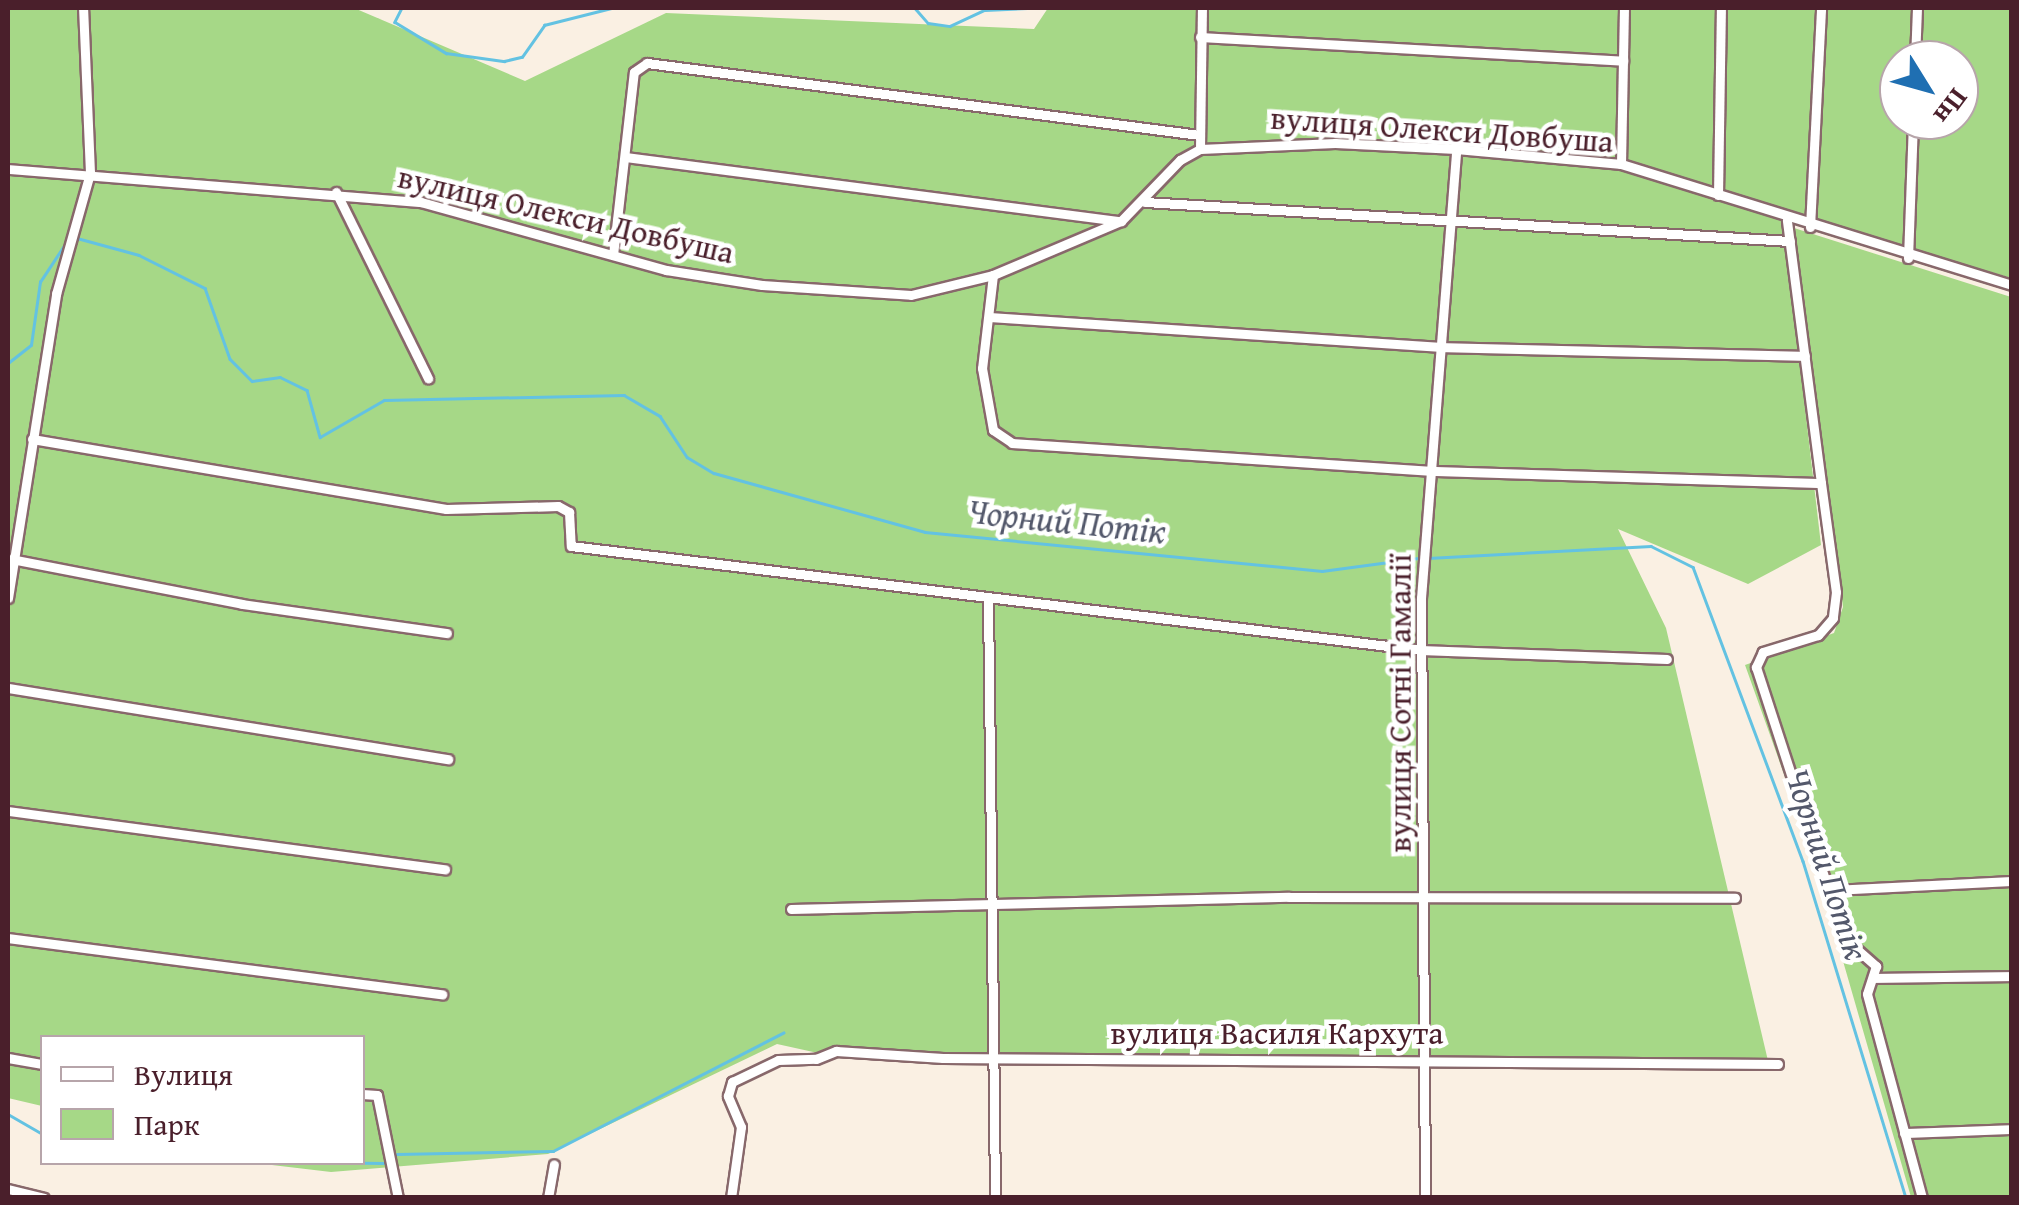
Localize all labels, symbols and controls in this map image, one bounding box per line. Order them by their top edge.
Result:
north arrow [1879,40,1979,140]
text: Пн [1925,80,1979,134]
street label: вулиця Олекси Довбуша [1269,99,1615,161]
street label: вулиця Олекси Довбуша [394,158,738,272]
water label: Чорний Потік [966,490,1168,552]
street label: вулиця Сотні Гамалії [1381,554,1419,852]
water label: Чорний Потік [1776,763,1878,965]
street label: вулиця Василя Кархута [1111,1014,1443,1052]
legend [40,1035,365,1165]
text: Вулиця [134,1052,233,1096]
text: Парк [134,1102,200,1146]

